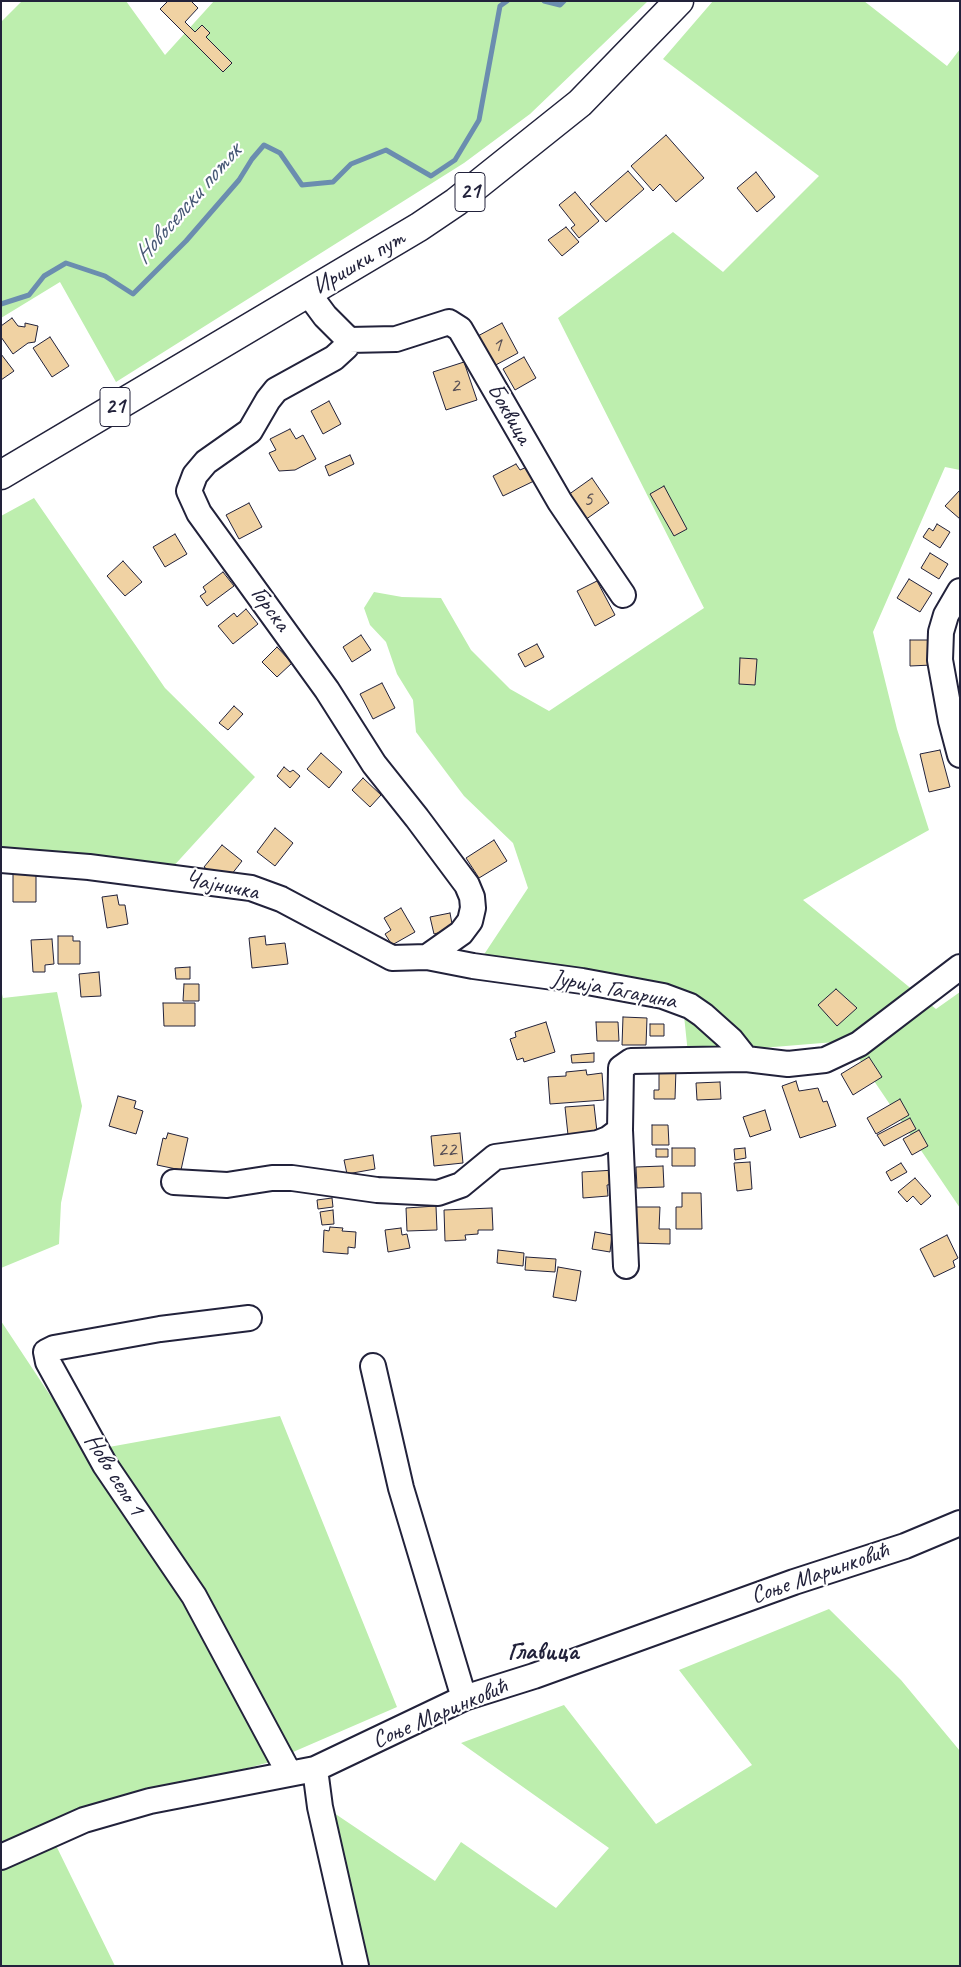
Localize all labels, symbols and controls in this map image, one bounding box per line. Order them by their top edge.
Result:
water label: Новоселски поток [128,138,248,270]
road number: 21 [455,172,485,212]
street label: Иришки пут [308,224,410,302]
house number: 1 [492,332,502,358]
house number: 2 [450,373,460,399]
street label: Боквица [480,378,538,450]
road number: 21 [100,388,130,427]
house number: 5 [583,486,593,512]
street label: Горска [244,581,296,637]
street label: Чајничка [183,865,261,907]
street label: Јурија Гагарина [549,964,679,1016]
house number: 22 [438,1137,456,1163]
street label: Ново село 1 [77,1428,151,1522]
street label: Соње Маринковић [747,1537,893,1611]
district label: Главица [508,1637,578,1667]
street label: Соње Маринковић [368,1673,512,1755]

